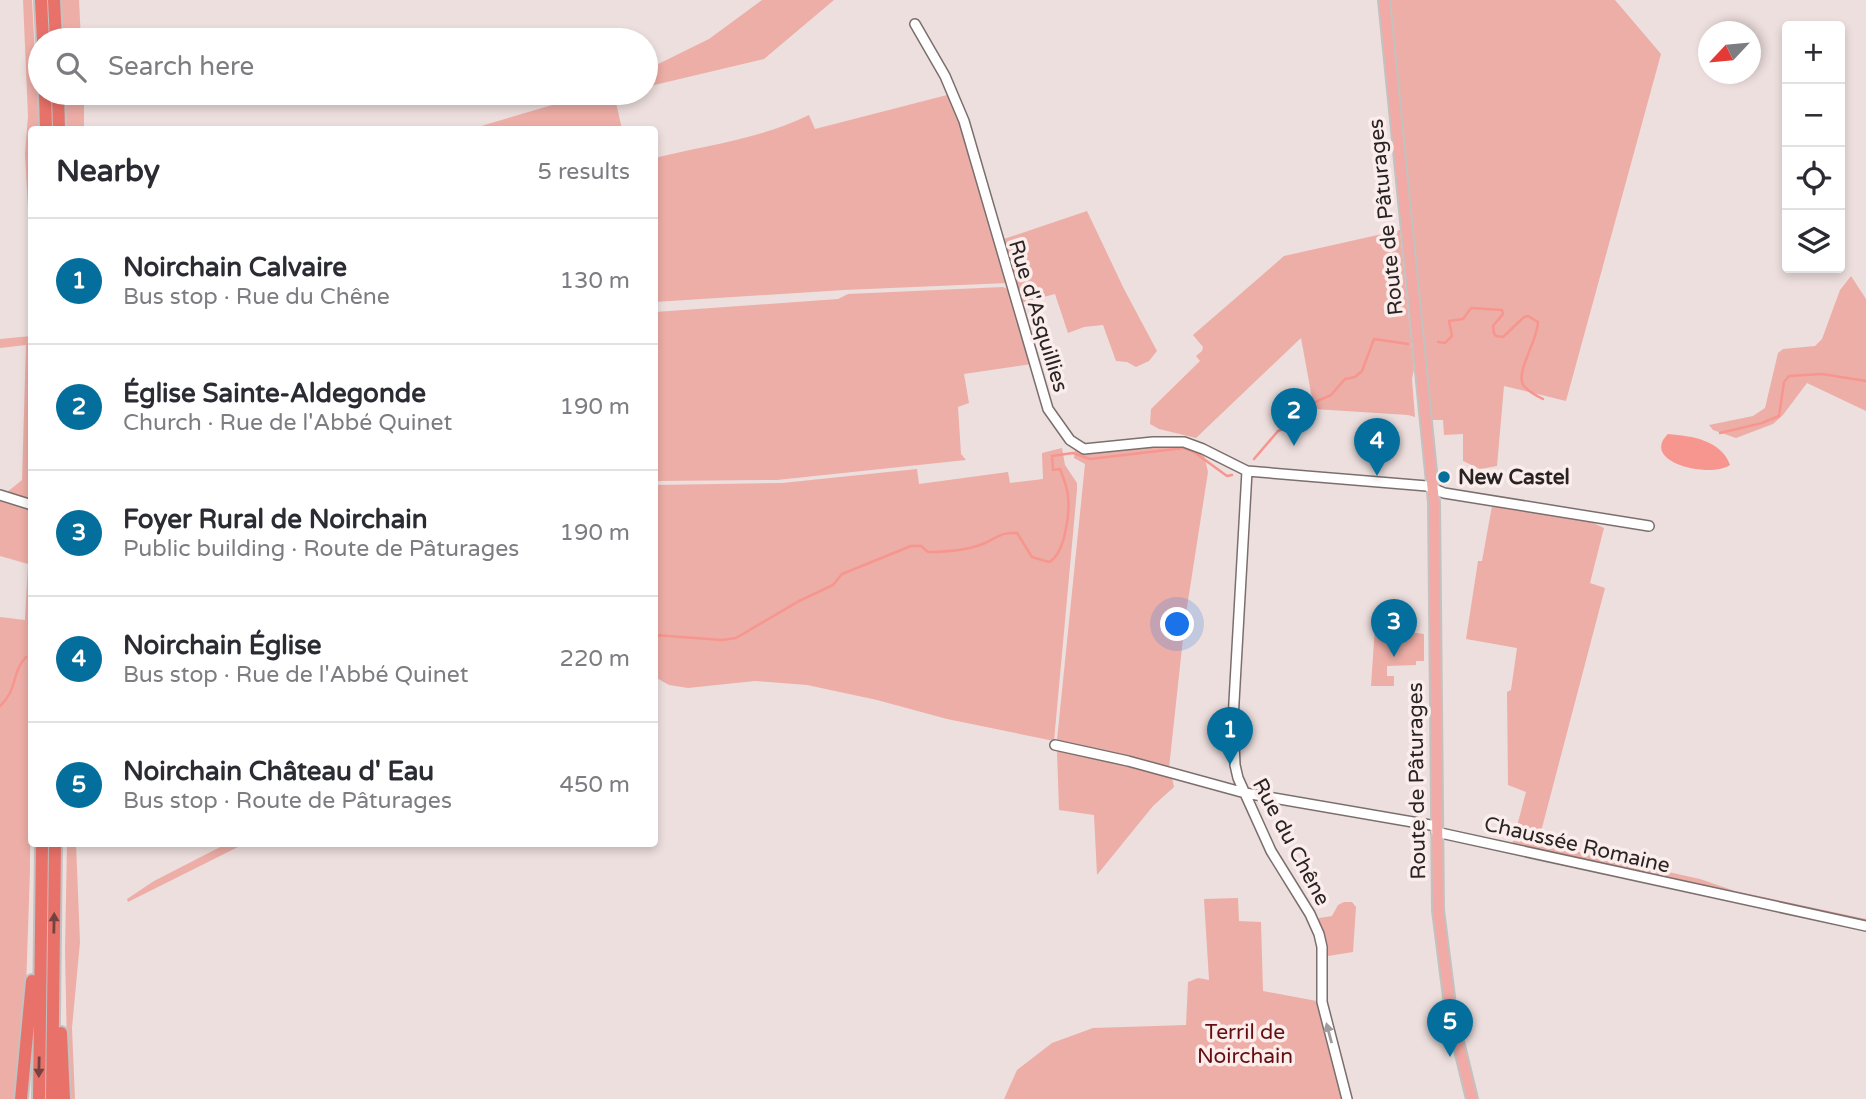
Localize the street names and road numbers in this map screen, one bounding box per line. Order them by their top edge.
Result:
street label: Route de Pâturages [1363,118,1409,316]
street label: Rue d'Asquillies [1003,237,1073,395]
street label: Route de Pâturages [1403,682,1431,880]
street label: Rue du Chêne [1247,774,1335,910]
street label: Chaussée Romaine [1482,811,1672,879]

